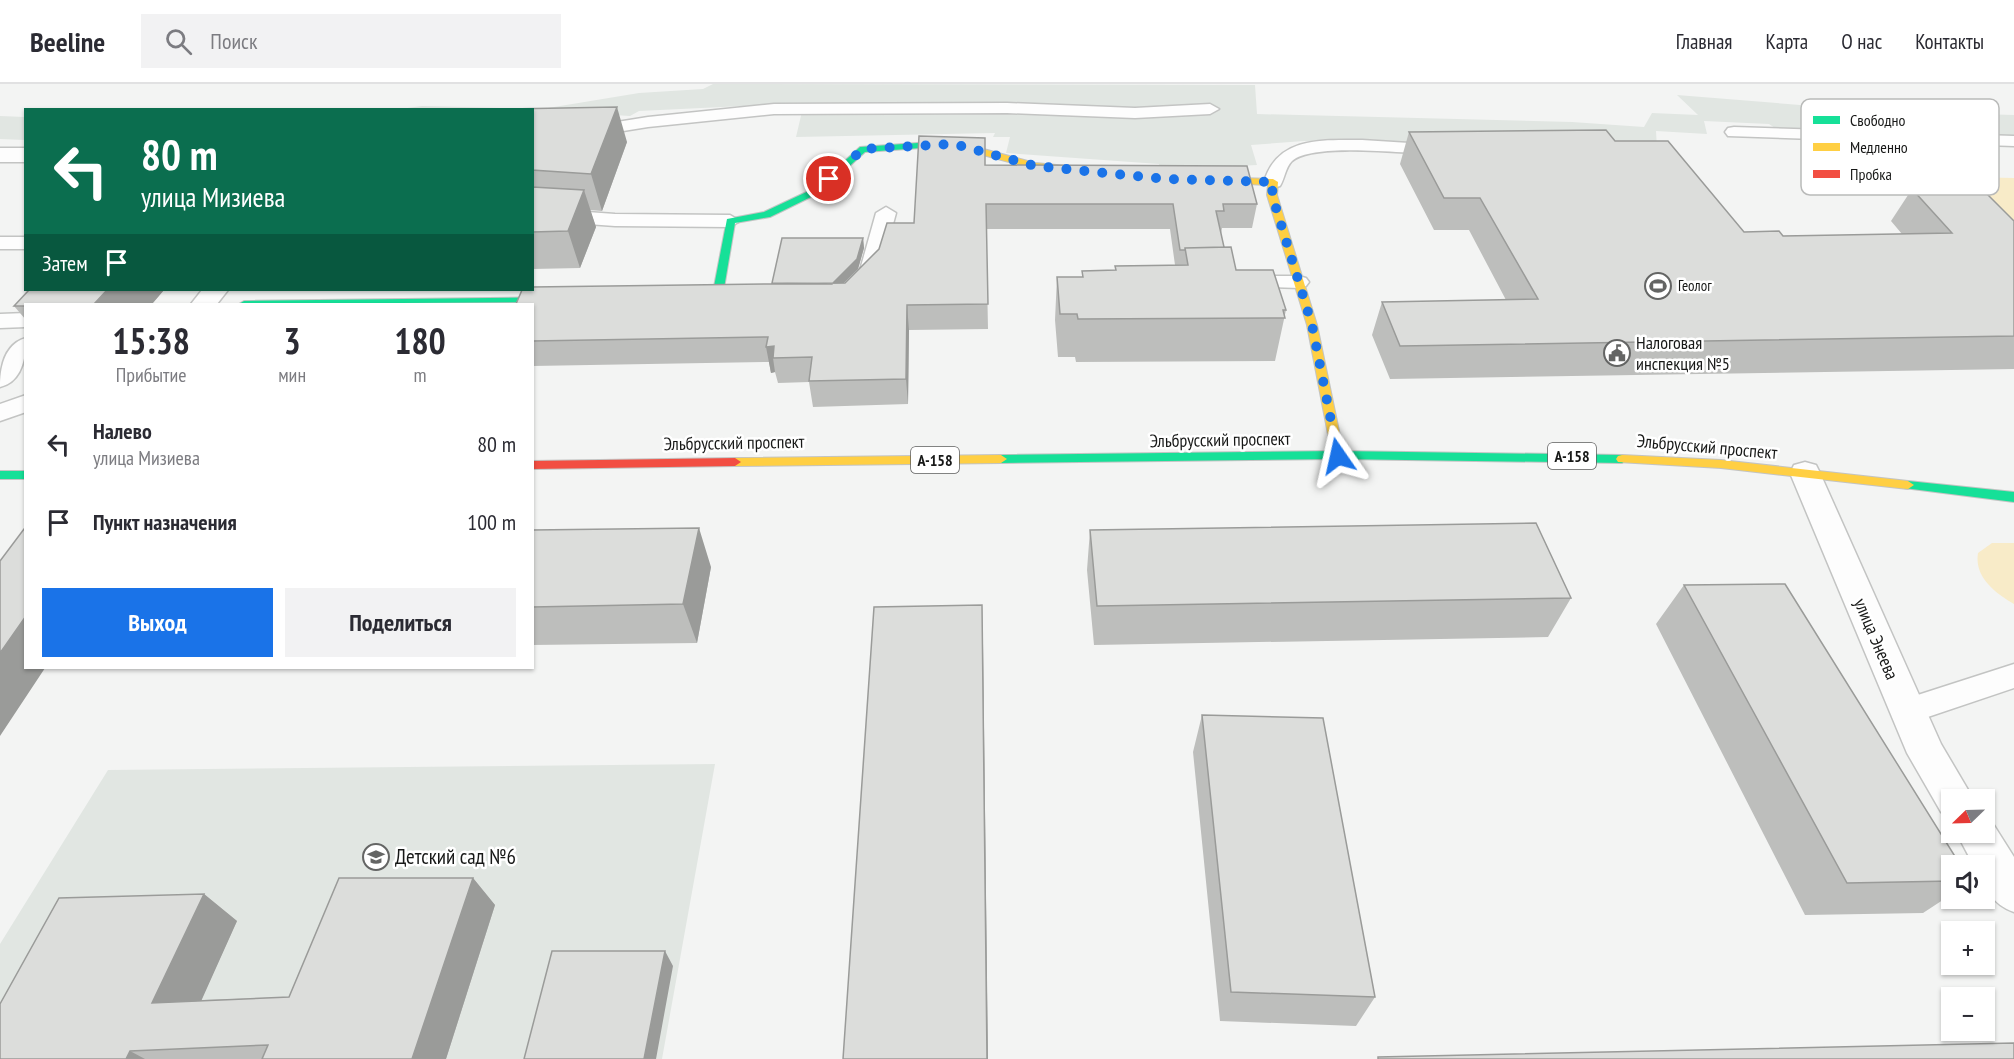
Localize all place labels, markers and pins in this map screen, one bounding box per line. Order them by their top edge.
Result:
pin [803,153,854,204]
sports icon: Геолог [1643,271,1673,301]
place label: Геолог [1678,276,1712,295]
place label: Налоговая инспекция №5 [1636,331,1730,375]
public building icon: Налоговая инспекция №5 [1602,338,1632,368]
school or university icon: Детский сад №6 [361,842,391,872]
place label: Детский сад №6 [395,843,516,870]

